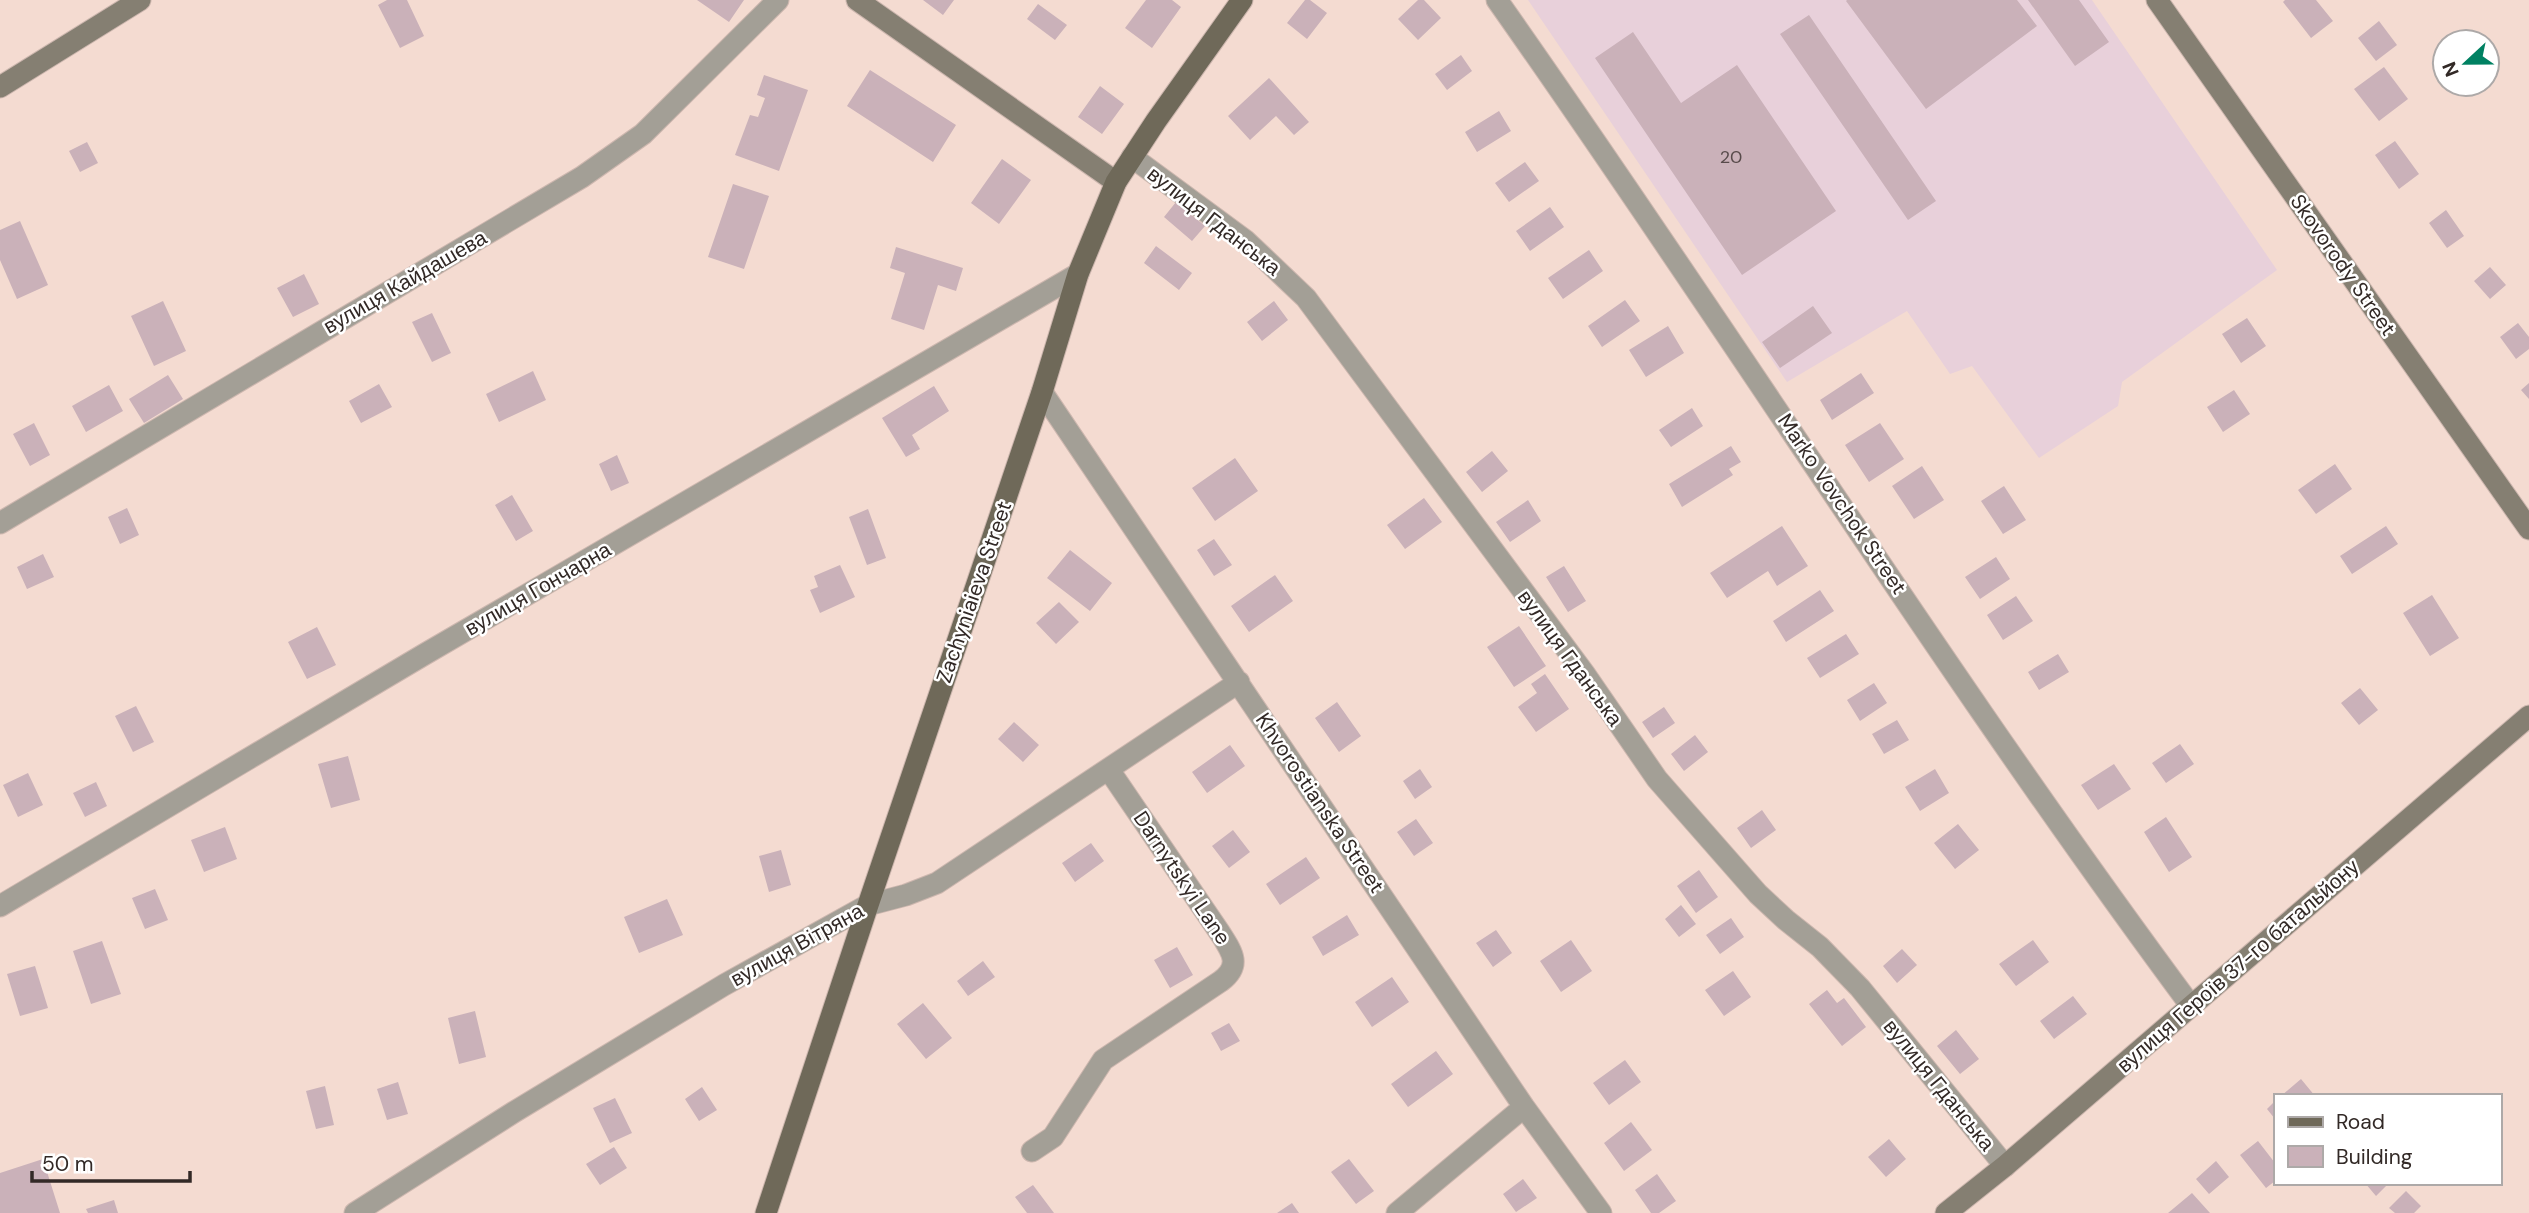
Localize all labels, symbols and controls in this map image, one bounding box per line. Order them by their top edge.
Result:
north arrow [2431,28,2501,98]
text: N [2437,58,2465,80]
house number: 20 [1720,145,1742,169]
street label: вулиця Гданська [1142,160,1287,282]
street label: Skovorody Street [2284,189,2402,341]
street label: вулиця Кайдашева [318,224,492,340]
street label: Marko Vovchok Street [1771,408,1913,600]
street label: Zachyniaieva Street [930,497,1018,687]
street label: вулиця Гончарна [460,536,617,642]
street label: вулиця Гданська [1511,584,1629,732]
street label: Khvorostianska Street [1249,708,1391,898]
street label: Darnytskyi Lane [1127,806,1237,950]
street label: вулиця Героїв 37-го батальйону [2111,853,2365,1079]
street label: вулиця Вітряна [725,897,869,993]
street label: вулиця Гданська [1877,1013,2001,1157]
legend [2274,1094,2501,1185]
text: Road [2336,1108,2385,1136]
scale bar [32,1140,189,1184]
text: Building [2336,1143,2413,1171]
text: 50 m [42,1150,93,1178]

